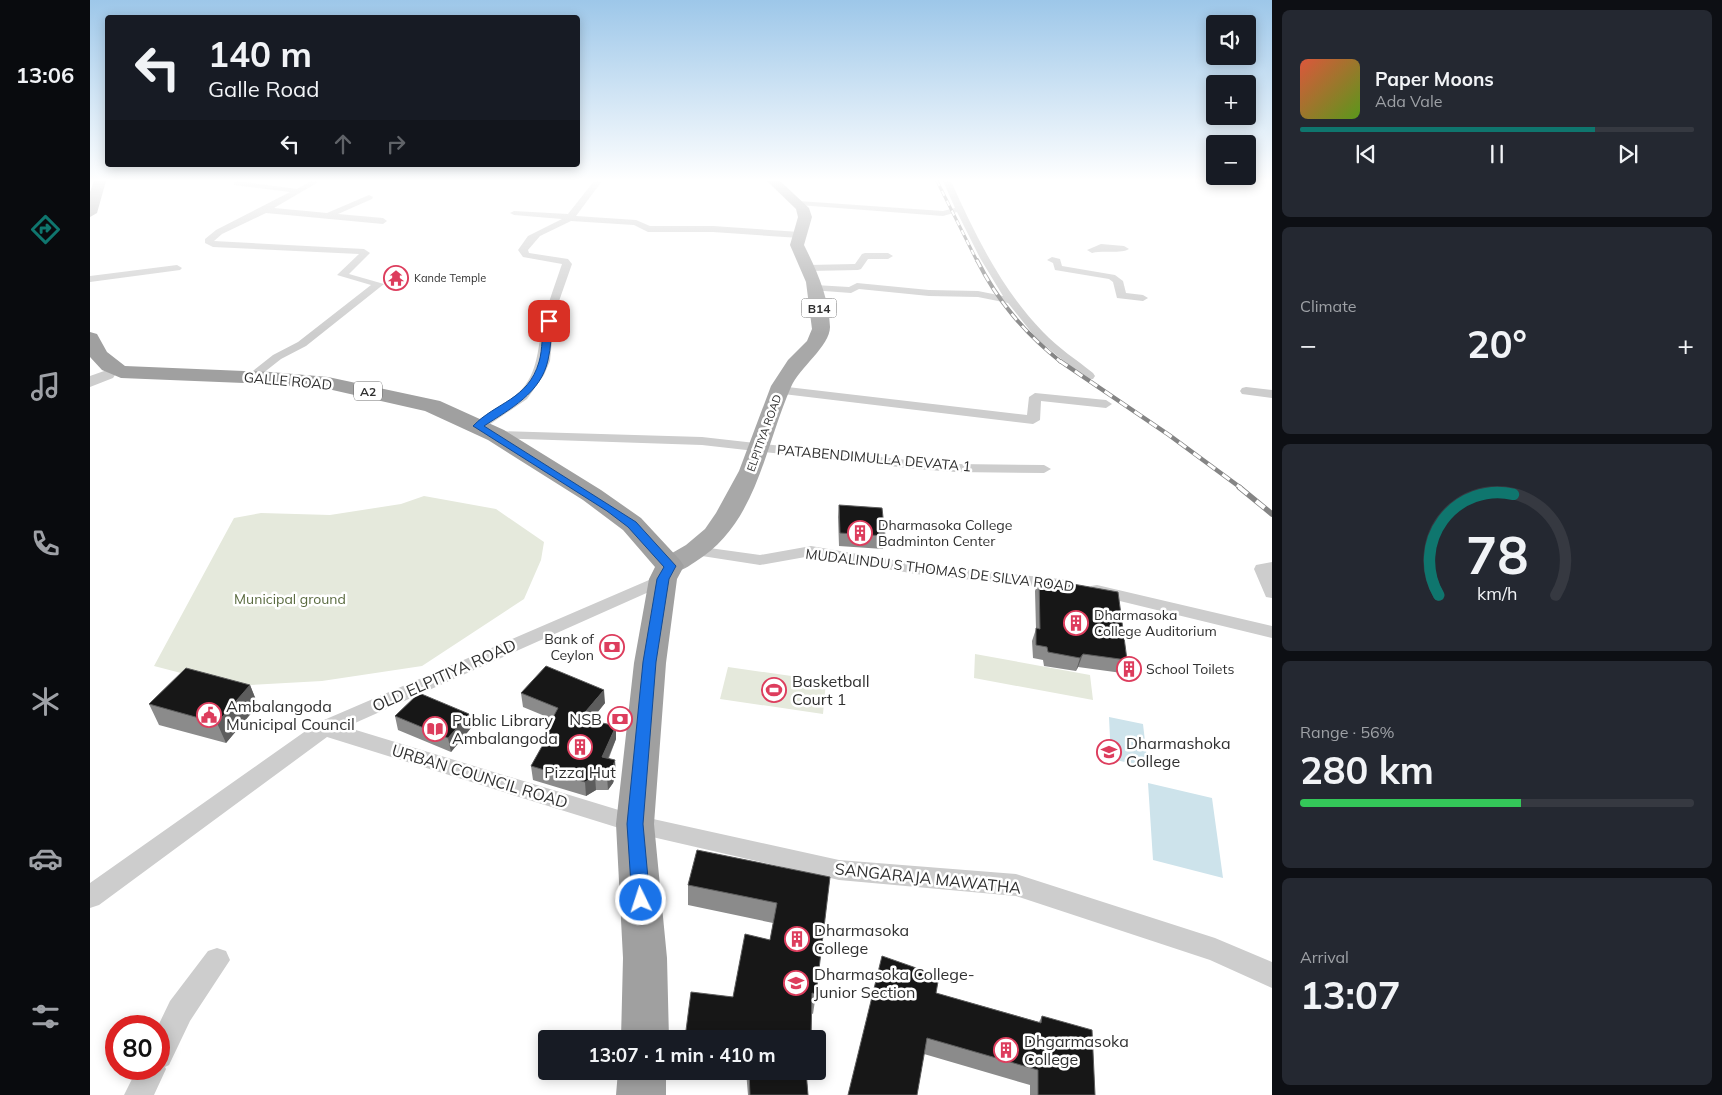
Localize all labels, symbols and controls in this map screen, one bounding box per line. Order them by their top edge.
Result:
map controls [1206,15,1256,185]
button: sound [1206,15,1256,65]
text: 140 m [208,32,312,76]
icon: left [125,35,190,100]
text: 13:06 [16,61,74,89]
text: Paper Moons [1375,67,1494,91]
text: Galle Road [208,75,319,103]
button: + [1206,75,1256,125]
text: Ada Vale [1375,91,1442,111]
icon: left [276,130,304,158]
icon: ahead [329,130,357,158]
icon: right [382,130,410,158]
button: − [1206,135,1256,185]
icon: previous [1352,140,1380,168]
icon: pause [1483,140,1511,168]
icon: next [1614,140,1642,168]
icon: directions [28,212,63,247]
temple icon: Kande Temple [383,265,409,291]
place label: Kande Temple [414,271,486,285]
text: Climate [1300,296,1356,316]
road number: B14 [802,298,836,318]
pin [528,300,570,342]
icon: arrive [535,307,563,335]
text: 20° [1467,320,1527,368]
text: − [1300,327,1317,362]
text: + [1677,327,1694,362]
street label: GALLE ROAD [243,368,333,394]
icon: music [28,369,63,404]
road number: A2 [354,382,382,401]
street label: ELPITIYA ROAD [744,392,784,474]
street label: PATABENDIMULLA DEVATA 1 [776,441,972,475]
place label: Dharmasoka College Badminton Center [878,516,1012,550]
building icon: Dharmasoka College Badminton Center [847,520,873,546]
text: 78 [1466,522,1528,587]
icon: phone [28,526,63,561]
street label: MUDALINDU S THOMAS DE SILVA ROAD [805,545,1075,595]
text: km/h [1477,582,1517,604]
park label: Municipal ground [234,590,346,608]
place label: Dharmasoka College Auditorium [1094,606,1217,640]
building icon: Dharmasoka College Auditorium [1063,610,1089,636]
place label: Bank of Ceylon [544,630,594,664]
street label: OLD ELPITIYA ROAD [369,634,519,716]
bank icon: Bank of Ceylon [599,634,625,660]
building icon: School Toilets [1116,656,1142,682]
place label: School Toilets [1146,660,1234,678]
place label: Basketball Court 1 [792,671,870,709]
sports icon: Basketball Court 1 [761,677,787,703]
icon: climate [28,684,63,719]
place label: Ambalangoda Municipal Council [226,696,355,734]
public building icon: Ambalangoda Municipal Council [196,702,222,728]
bank icon: NSB [607,706,633,732]
place label: NSB [569,709,602,729]
place label: Public Library Ambalangoda [452,710,558,748]
library icon: Public Library Ambalangoda [422,716,448,742]
text: Range · 56% [1300,722,1395,742]
place label: Dharmashoka College [1126,733,1231,771]
building icon: Pizza Hut [567,734,593,760]
school or university icon: Dharmashoka College [1096,739,1122,765]
street label: URBAN COUNCIL ROAD [390,740,570,812]
text: 280 km [1300,746,1434,794]
place label: Pizza Hut [544,762,616,782]
icon: car [28,841,63,876]
street label: SANGARAJA MAWATHA [834,858,1022,898]
position arrow [614,873,666,925]
place label: Dharmasoka College [814,920,909,958]
building icon: Dharmasoka College [784,926,810,952]
text: Arrival [1300,947,1349,967]
place label: Dharmasoka College- Junior Section [814,964,975,1002]
school or university icon: Dharmasoka College- Junior Section [783,970,809,996]
text: 13:07 [1300,971,1401,1019]
icon: filters [28,999,63,1034]
speed limit sign: 80 [105,1015,170,1080]
place label: Dhgarmasoka College [1024,1031,1129,1069]
building icon: Dhgarmasoka College [993,1037,1019,1063]
text: 13:07 · 1 min · 410 m [588,1043,776,1067]

